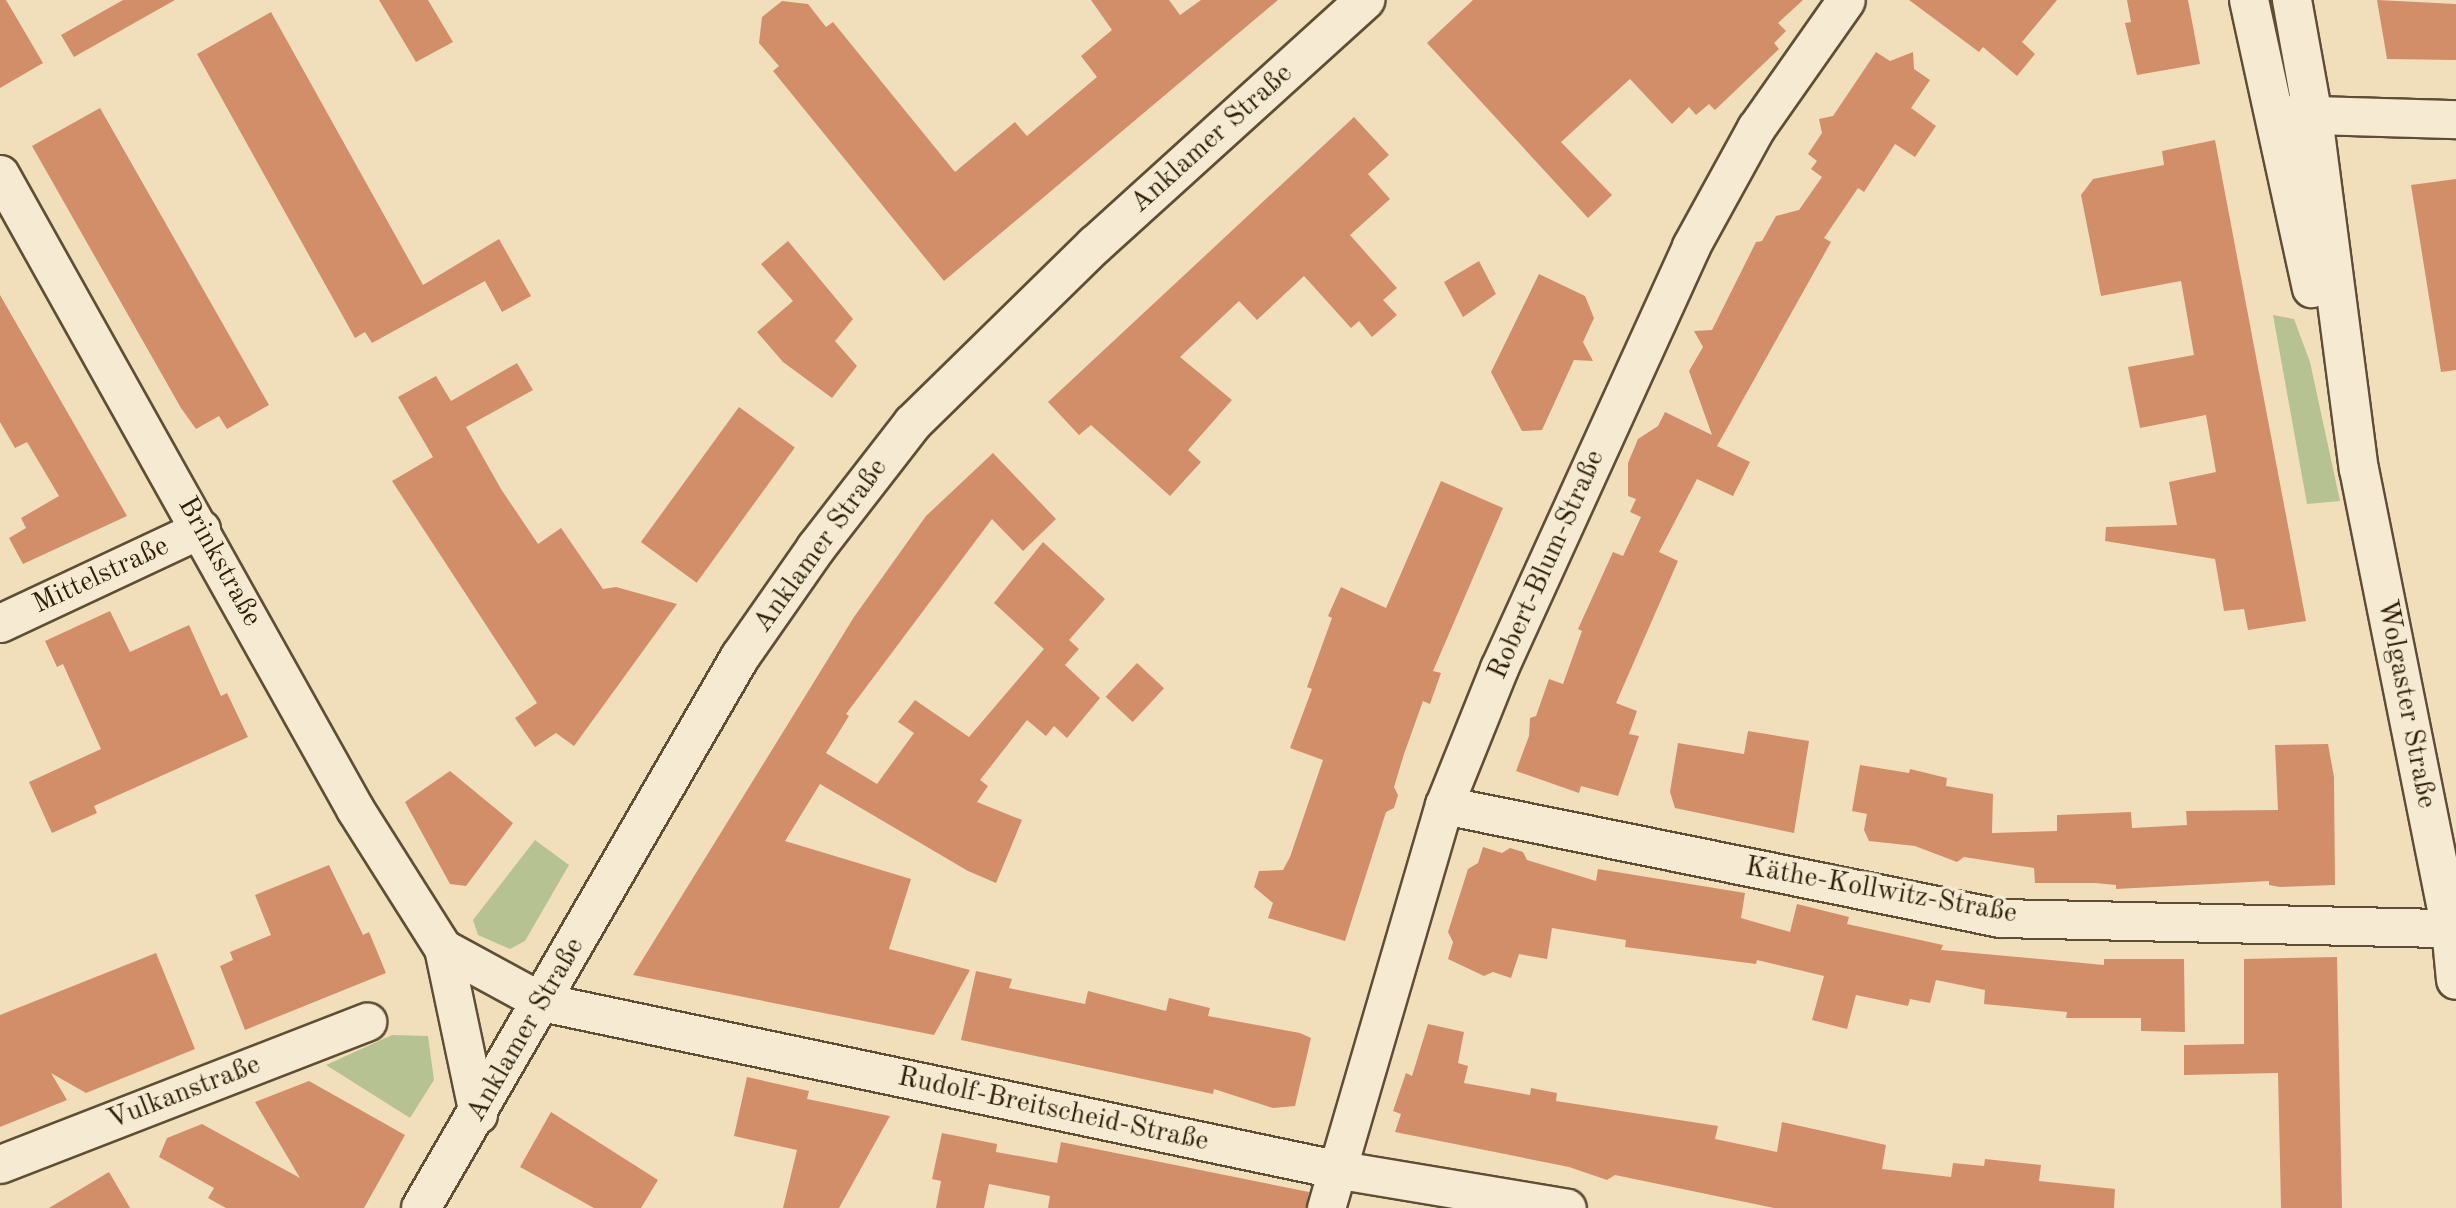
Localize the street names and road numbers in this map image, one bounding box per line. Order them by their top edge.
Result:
street label: Anklamer Straße [1124,57,1300,221]
street label: Robert-Blum-Straße [1481,445,1613,685]
street label: Anklamer Straße [747,452,895,640]
street label: Brinkstraße [170,491,268,633]
street label: Mittelstraße [28,530,174,622]
street label: Wolgaster Straße [2369,597,2443,811]
street label: Käthe-Kollwitz-Straße [1743,851,2019,931]
street label: Anklamer Straße [460,932,592,1128]
street label: Vulkanstraße [103,1048,265,1138]
street label: Rudolf-Breitscheid-Straße [895,1061,1211,1159]

